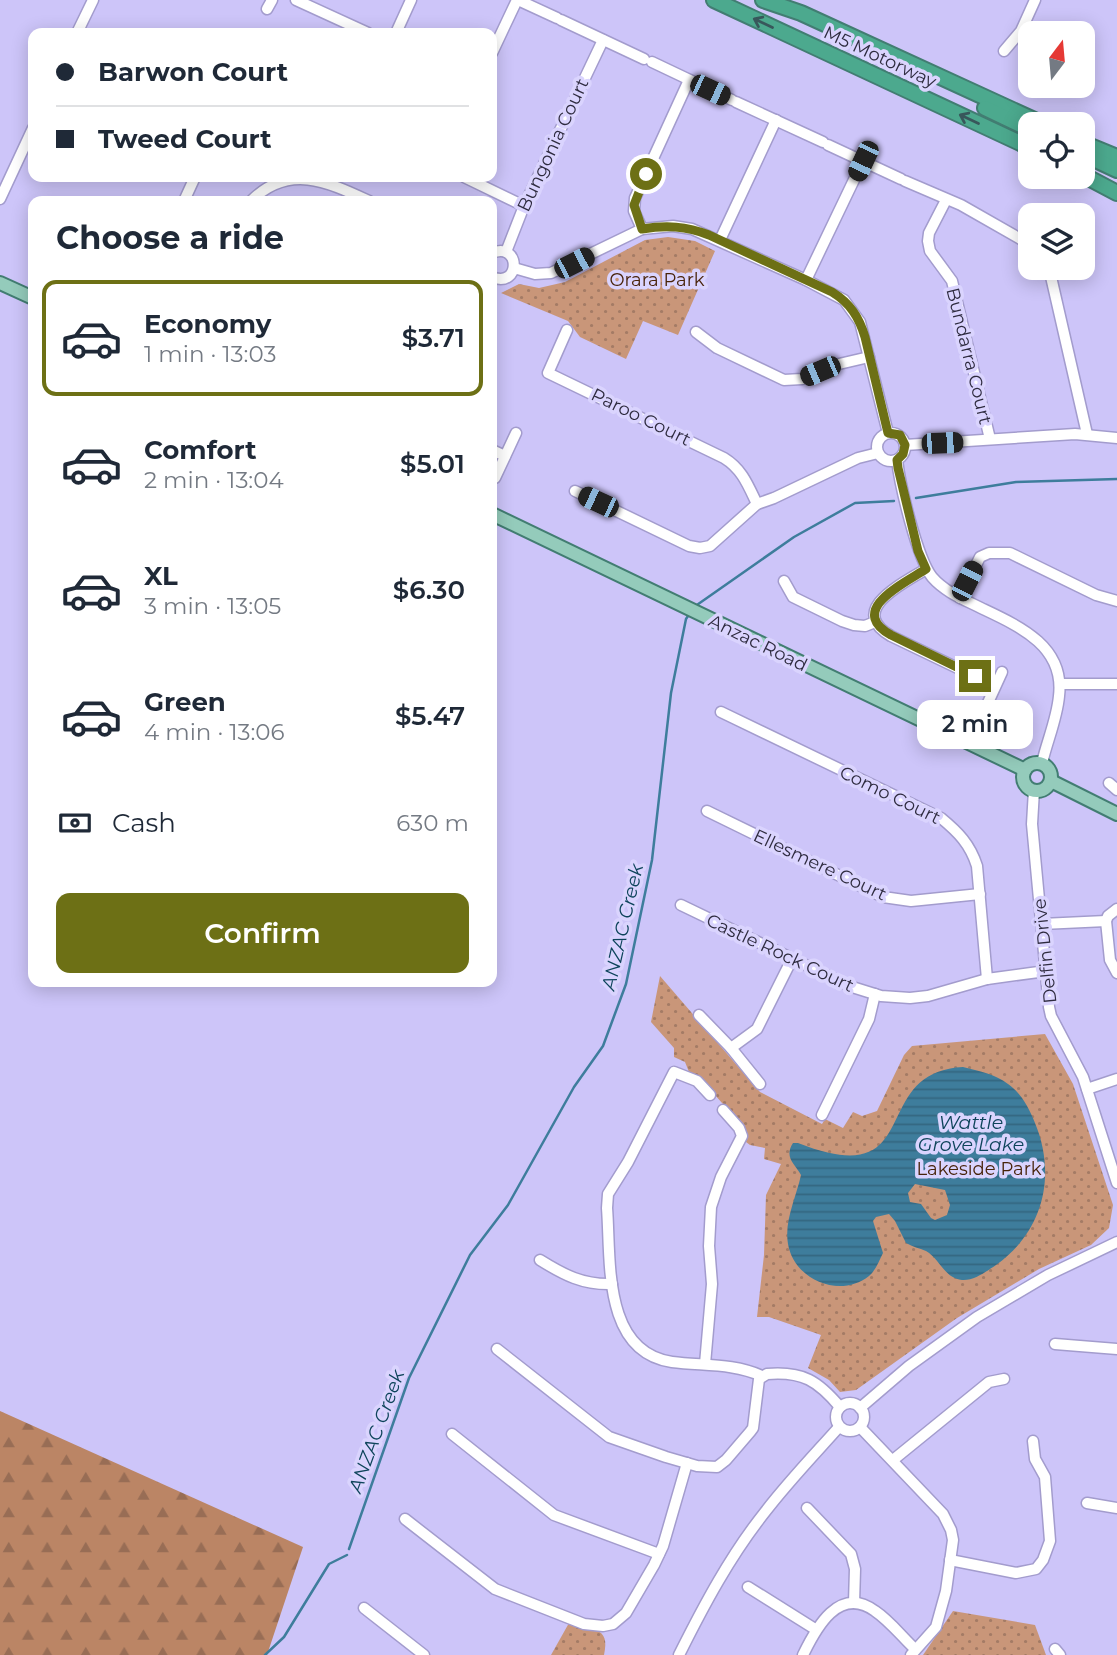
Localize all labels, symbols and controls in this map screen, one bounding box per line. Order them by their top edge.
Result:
one-way arrow [753,16,774,29]
street label: M5 Motorway [820,21,940,93]
north arrow [1018,21,1096,98]
map controls [1018,21,1095,280]
text: Barwon Court [98,56,288,88]
car [687,72,734,108]
street label: Bungonia Court [513,75,593,215]
one-way arrow [959,112,980,125]
button: locate [1018,112,1095,189]
text: Tweed Court [98,123,272,155]
car [845,138,882,184]
route start [630,158,662,190]
button: layers [1018,203,1095,280]
text: Choose a ride [56,218,284,257]
car [551,244,598,282]
park label: Orara Park [609,269,705,291]
street label: Bundarra Court [941,285,997,427]
icon: car [60,307,123,370]
text: Economy [144,308,271,340]
text: $3.71 [402,322,465,354]
text: 1 min · 13:03 [144,340,276,368]
car [797,353,844,389]
street label: Paroo Court [588,383,694,451]
car [921,432,964,454]
icon: car [60,433,123,496]
text: Comfort [144,434,256,466]
text: $5.01 [400,448,465,480]
text: 2 min · 13:04 [144,466,284,494]
car [575,484,622,520]
car [949,558,986,604]
icon: car [60,559,123,622]
text: XL [144,560,178,592]
text: $6.30 [393,574,465,606]
text: 3 min · 13:05 [144,592,281,620]
street label: Anzac Road [705,610,811,676]
route end [959,660,991,692]
icon: car [60,685,123,748]
text: Green [144,686,226,718]
text: $5.47 [395,700,465,732]
callout: 2 min [917,700,1033,750]
text: 2 min [942,710,1008,738]
text: 4 min · 13:06 [144,718,285,746]
street label: Como Court [836,761,944,829]
icon: cash [56,804,94,842]
text: Cash [112,807,176,839]
text: 630 m [396,809,469,837]
street label: Ellesmere Court [750,825,890,905]
water label: ANZAC Creek [597,861,648,993]
button: Confirm [56,893,469,973]
street label: Delfin Drive [1029,897,1061,1005]
street label: Castle Rock Court [703,909,857,997]
water label: Wattle Grove Lake [918,1111,1024,1156]
park label: Lakeside Park [916,1158,1042,1180]
water label: ANZAC Creek [343,1366,410,1497]

